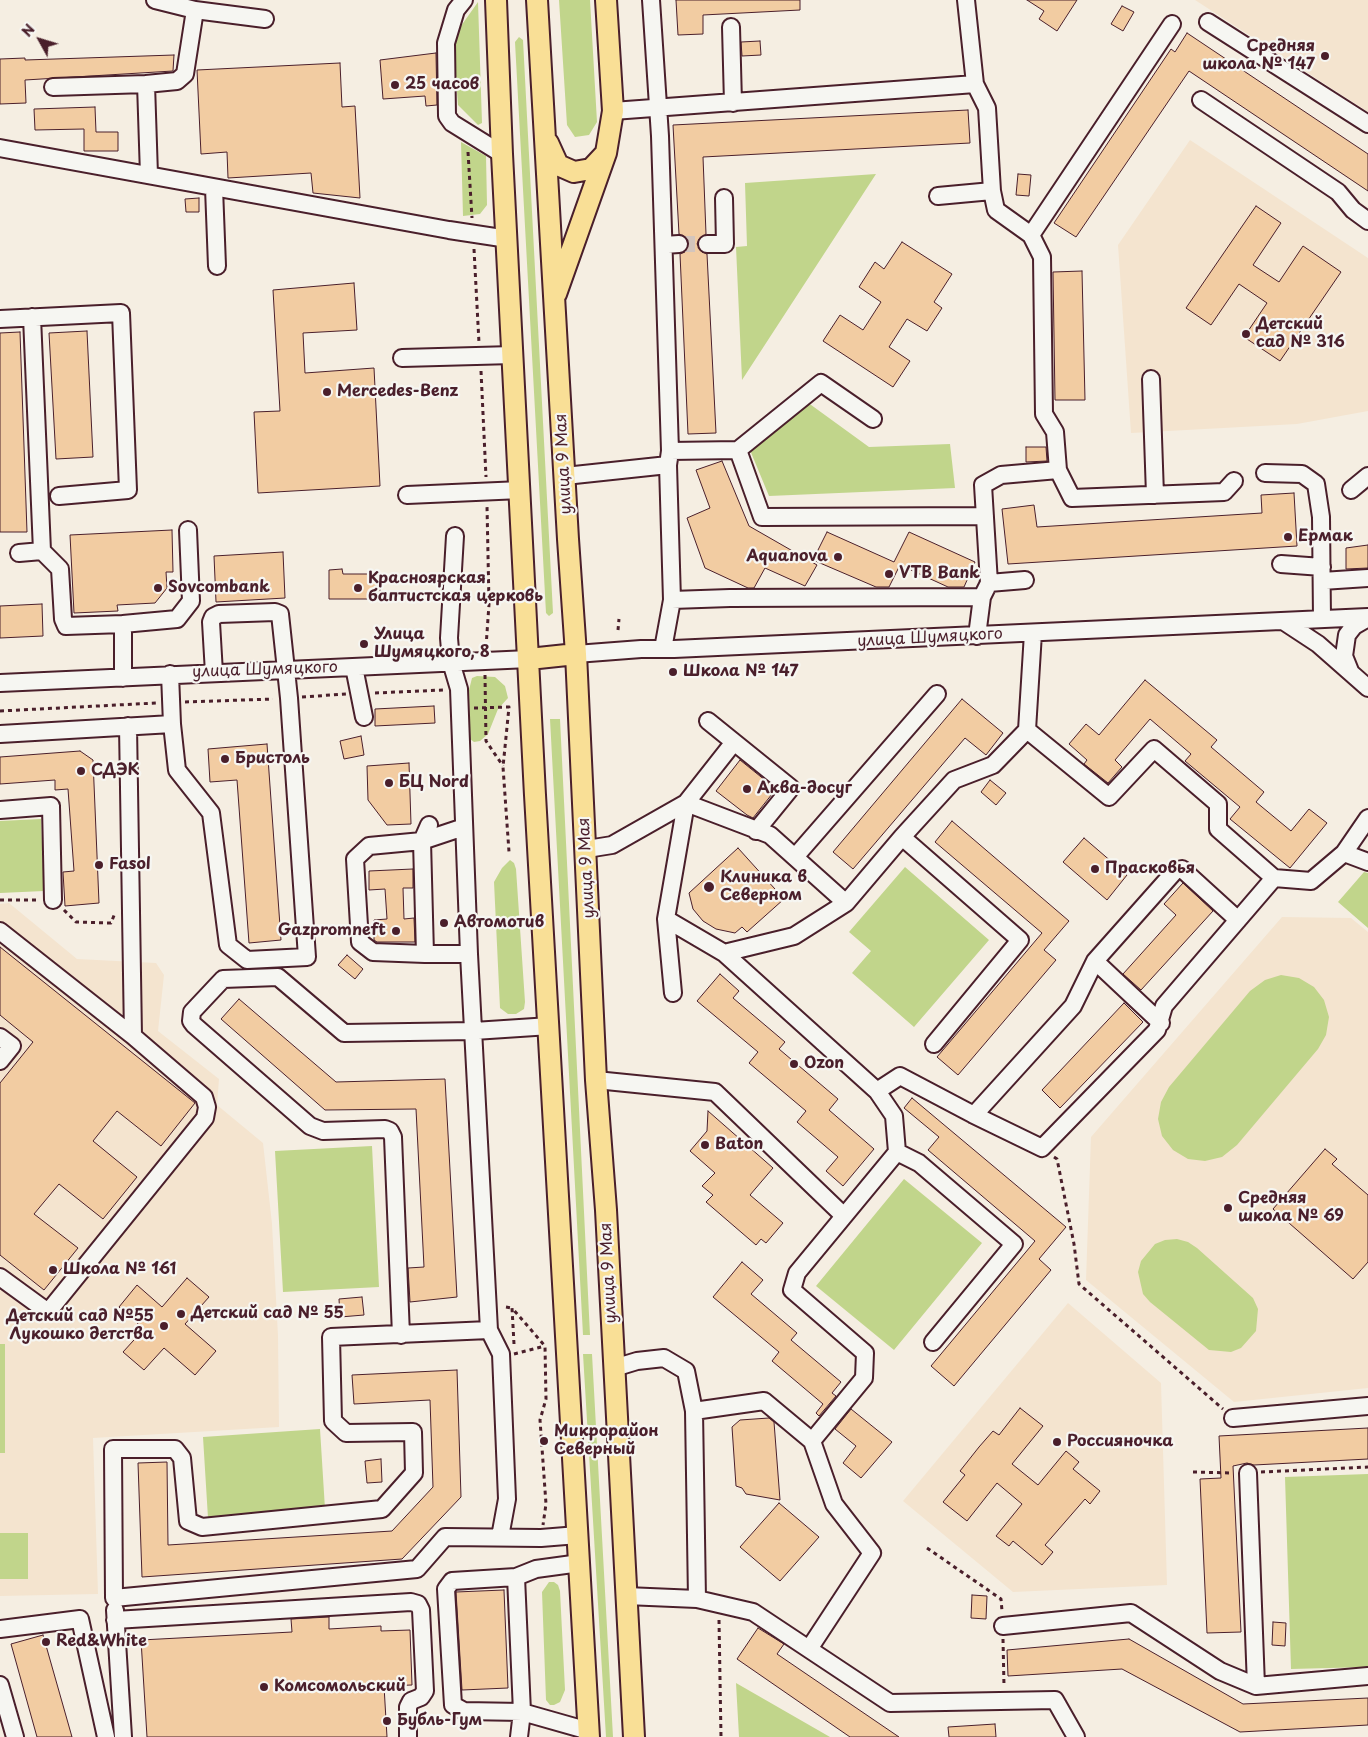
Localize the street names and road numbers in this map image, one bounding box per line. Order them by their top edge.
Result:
street label: улица 9 Мая [552,413,576,515]
street label: улица Шумяцкого [857,625,1003,651]
street label: улица Шумяцкого [192,658,338,682]
street label: улица 9 Мая [575,817,599,919]
street label: улица 9 Мая [597,1222,621,1324]

